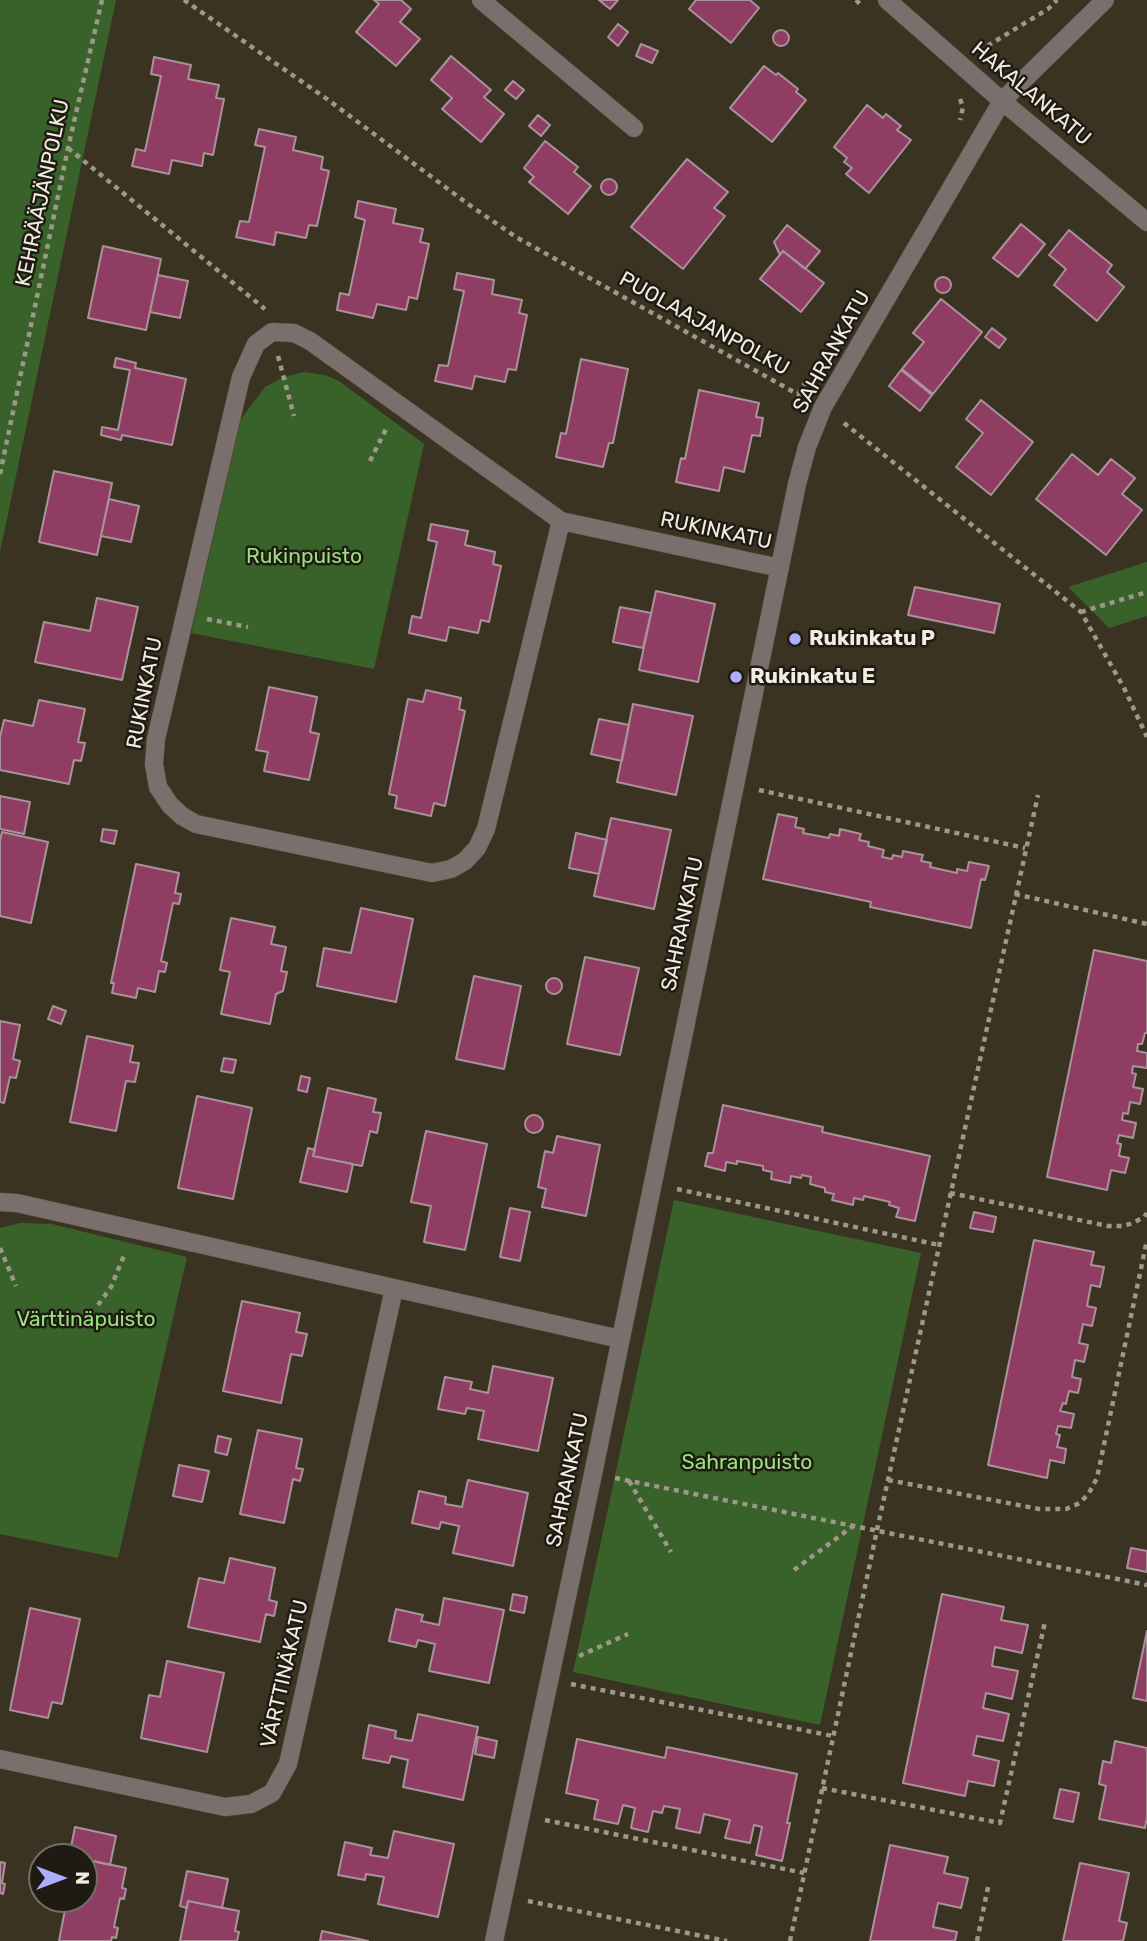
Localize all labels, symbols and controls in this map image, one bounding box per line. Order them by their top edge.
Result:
street label: HAKALANKATU [966,37,1096,151]
street label: KEHRÄÄJÄNPOLKU [11,97,75,289]
street label: PUOLAAJANPOLKU [614,267,794,381]
street label: SAHRANKATU [788,286,876,418]
street label: RUKINKATU [658,507,774,555]
park label: Rukinpuisto [246,544,362,570]
place label: Rukinkatu P [809,626,935,652]
marker: Rukinkatu P [787,631,803,647]
street label: RUKINKATU [122,635,168,751]
place label: Rukinkatu E [750,664,875,690]
marker: Rukinkatu E [728,669,744,685]
street label: SAHRANKATU [657,855,709,993]
park label: Värttinäpuisto [16,1307,156,1333]
street label: SAHRANKATU [542,1411,594,1549]
park label: Sahranpuisto [682,1450,812,1476]
street label: VÄRTTINÄKATU [256,1598,314,1750]
north arrow [28,1843,98,1913]
text: N [71,1871,94,1885]

